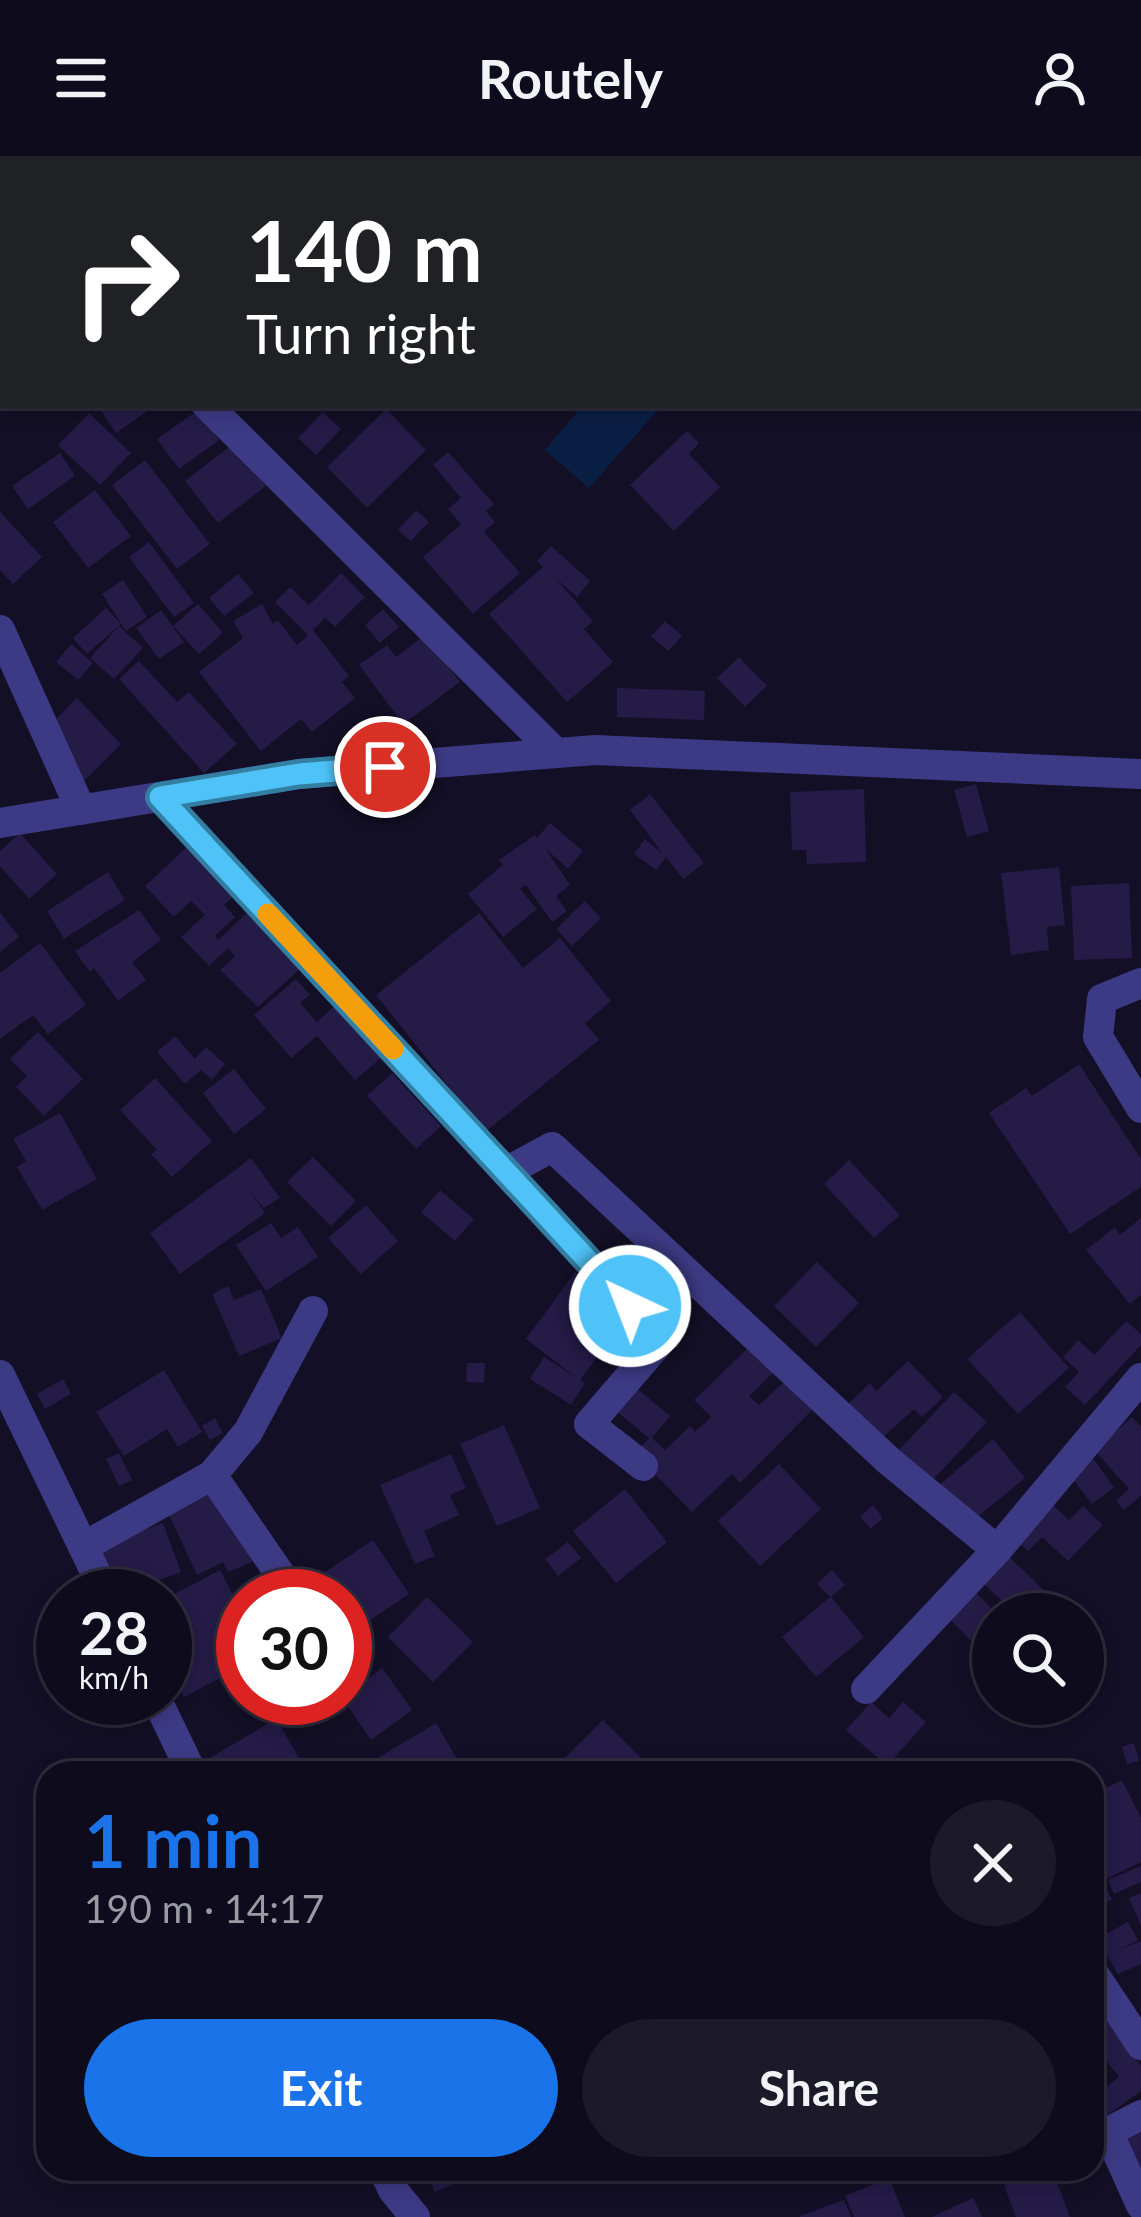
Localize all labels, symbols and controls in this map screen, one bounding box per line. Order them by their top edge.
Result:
icon: menu [48,45,114,111]
icon: person [1027,45,1093,111]
text: Routely [478,46,663,111]
text: 140 m [246,199,483,300]
icon: right [48,204,204,360]
text: Turn right [246,301,476,366]
pin [334,716,436,818]
icon: arrive [352,734,418,800]
position arrow [567,1243,693,1369]
speed limit sign: 30 [216,1569,372,1725]
map controls [972,1593,1104,1725]
button: search [972,1593,1104,1725]
text: 28 [79,1596,149,1668]
text: km/h [79,1659,149,1695]
text: 1 min [84,1797,262,1883]
button: close [930,1800,1056,1926]
text: 190 m · 14:17 [84,1885,324,1931]
button: Exit [84,2019,558,2157]
button: Share [582,2019,1056,2157]

